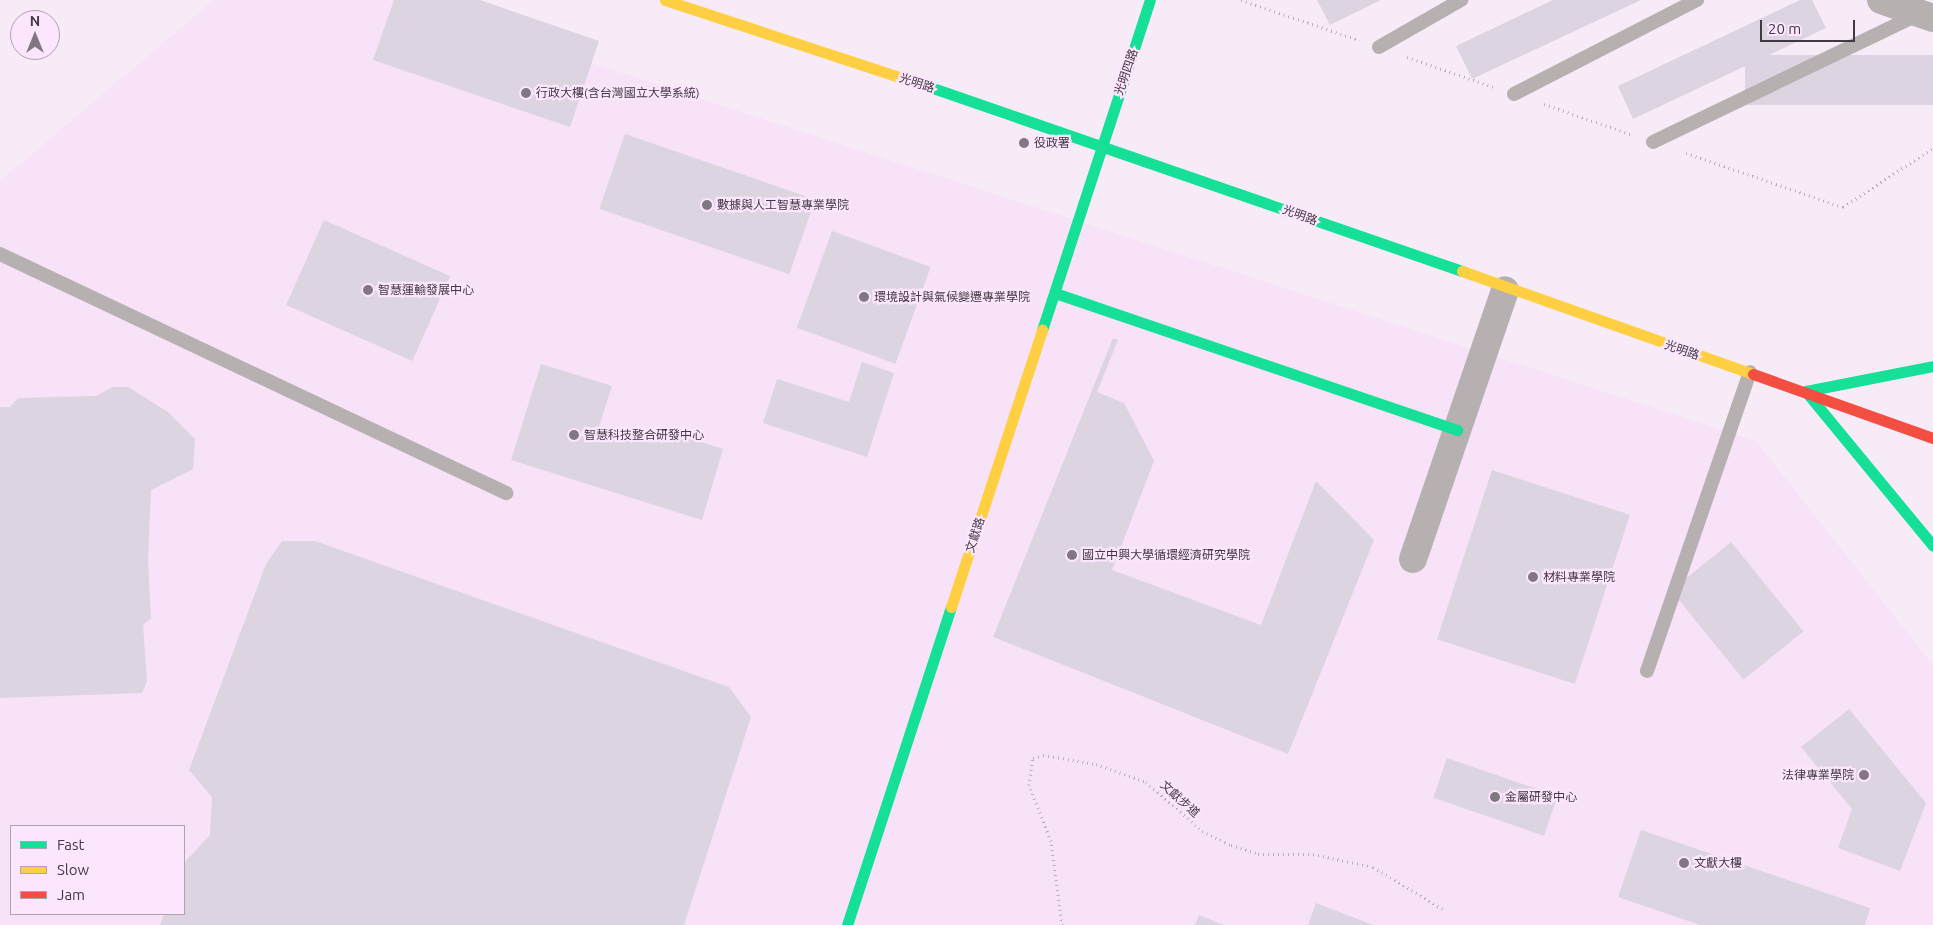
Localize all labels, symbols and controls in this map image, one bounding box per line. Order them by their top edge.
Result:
north arrow [10,10,60,60]
scale bar [1763,10,1858,42]
text: N [30,13,40,29]
text: 20 m [1768,20,1801,37]
street label: 光明四路 [1111,47,1141,97]
street label: 光明路 [898,71,936,95]
place label: 行政大樓(含台灣國立大學系統) [536,86,700,100]
marker: 行政大樓(含台灣國立大學系統) [520,87,532,99]
place label: 役政署 [1034,136,1070,150]
marker: 役政署 [1018,137,1030,149]
place label: 數據與人工智慧專業學院 [717,198,849,212]
marker: 數據與人工智慧專業學院 [701,199,713,211]
street label: 光明路 [1281,202,1319,228]
place label: 智慧運輸發展中心 [378,283,474,297]
marker: 智慧運輸發展中心 [362,284,374,296]
place label: 環境設計與氣候變遷專業學院 [874,290,1030,304]
marker: 環境設計與氣候變遷專業學院 [858,291,870,303]
street label: 光明路 [1663,337,1701,363]
place label: 智慧科技整合研發中心 [584,428,704,442]
marker: 智慧科技整合研發中心 [568,429,580,441]
street label: 文獻路 [963,516,987,554]
place label: 國立中興大學循環經濟研究學院 [1082,548,1250,562]
marker: 國立中興大學循環經濟研究學院 [1066,549,1078,561]
place label: 材料專業學院 [1543,570,1615,584]
marker: 材料專業學院 [1527,571,1539,583]
place label: 法律專業學院 [1782,768,1854,782]
marker: 法律專業學院 [1858,769,1870,781]
street label: 文獻步道 [1157,778,1203,820]
place label: 金屬研發中心 [1505,790,1577,804]
marker: 金屬研發中心 [1489,791,1501,803]
legend [10,825,185,915]
text: Fast [57,836,84,853]
place label: 文獻大樓 [1694,856,1742,870]
marker: 文獻大樓 [1678,857,1690,869]
text: Slow [57,861,89,878]
text: Jam [57,886,85,903]

